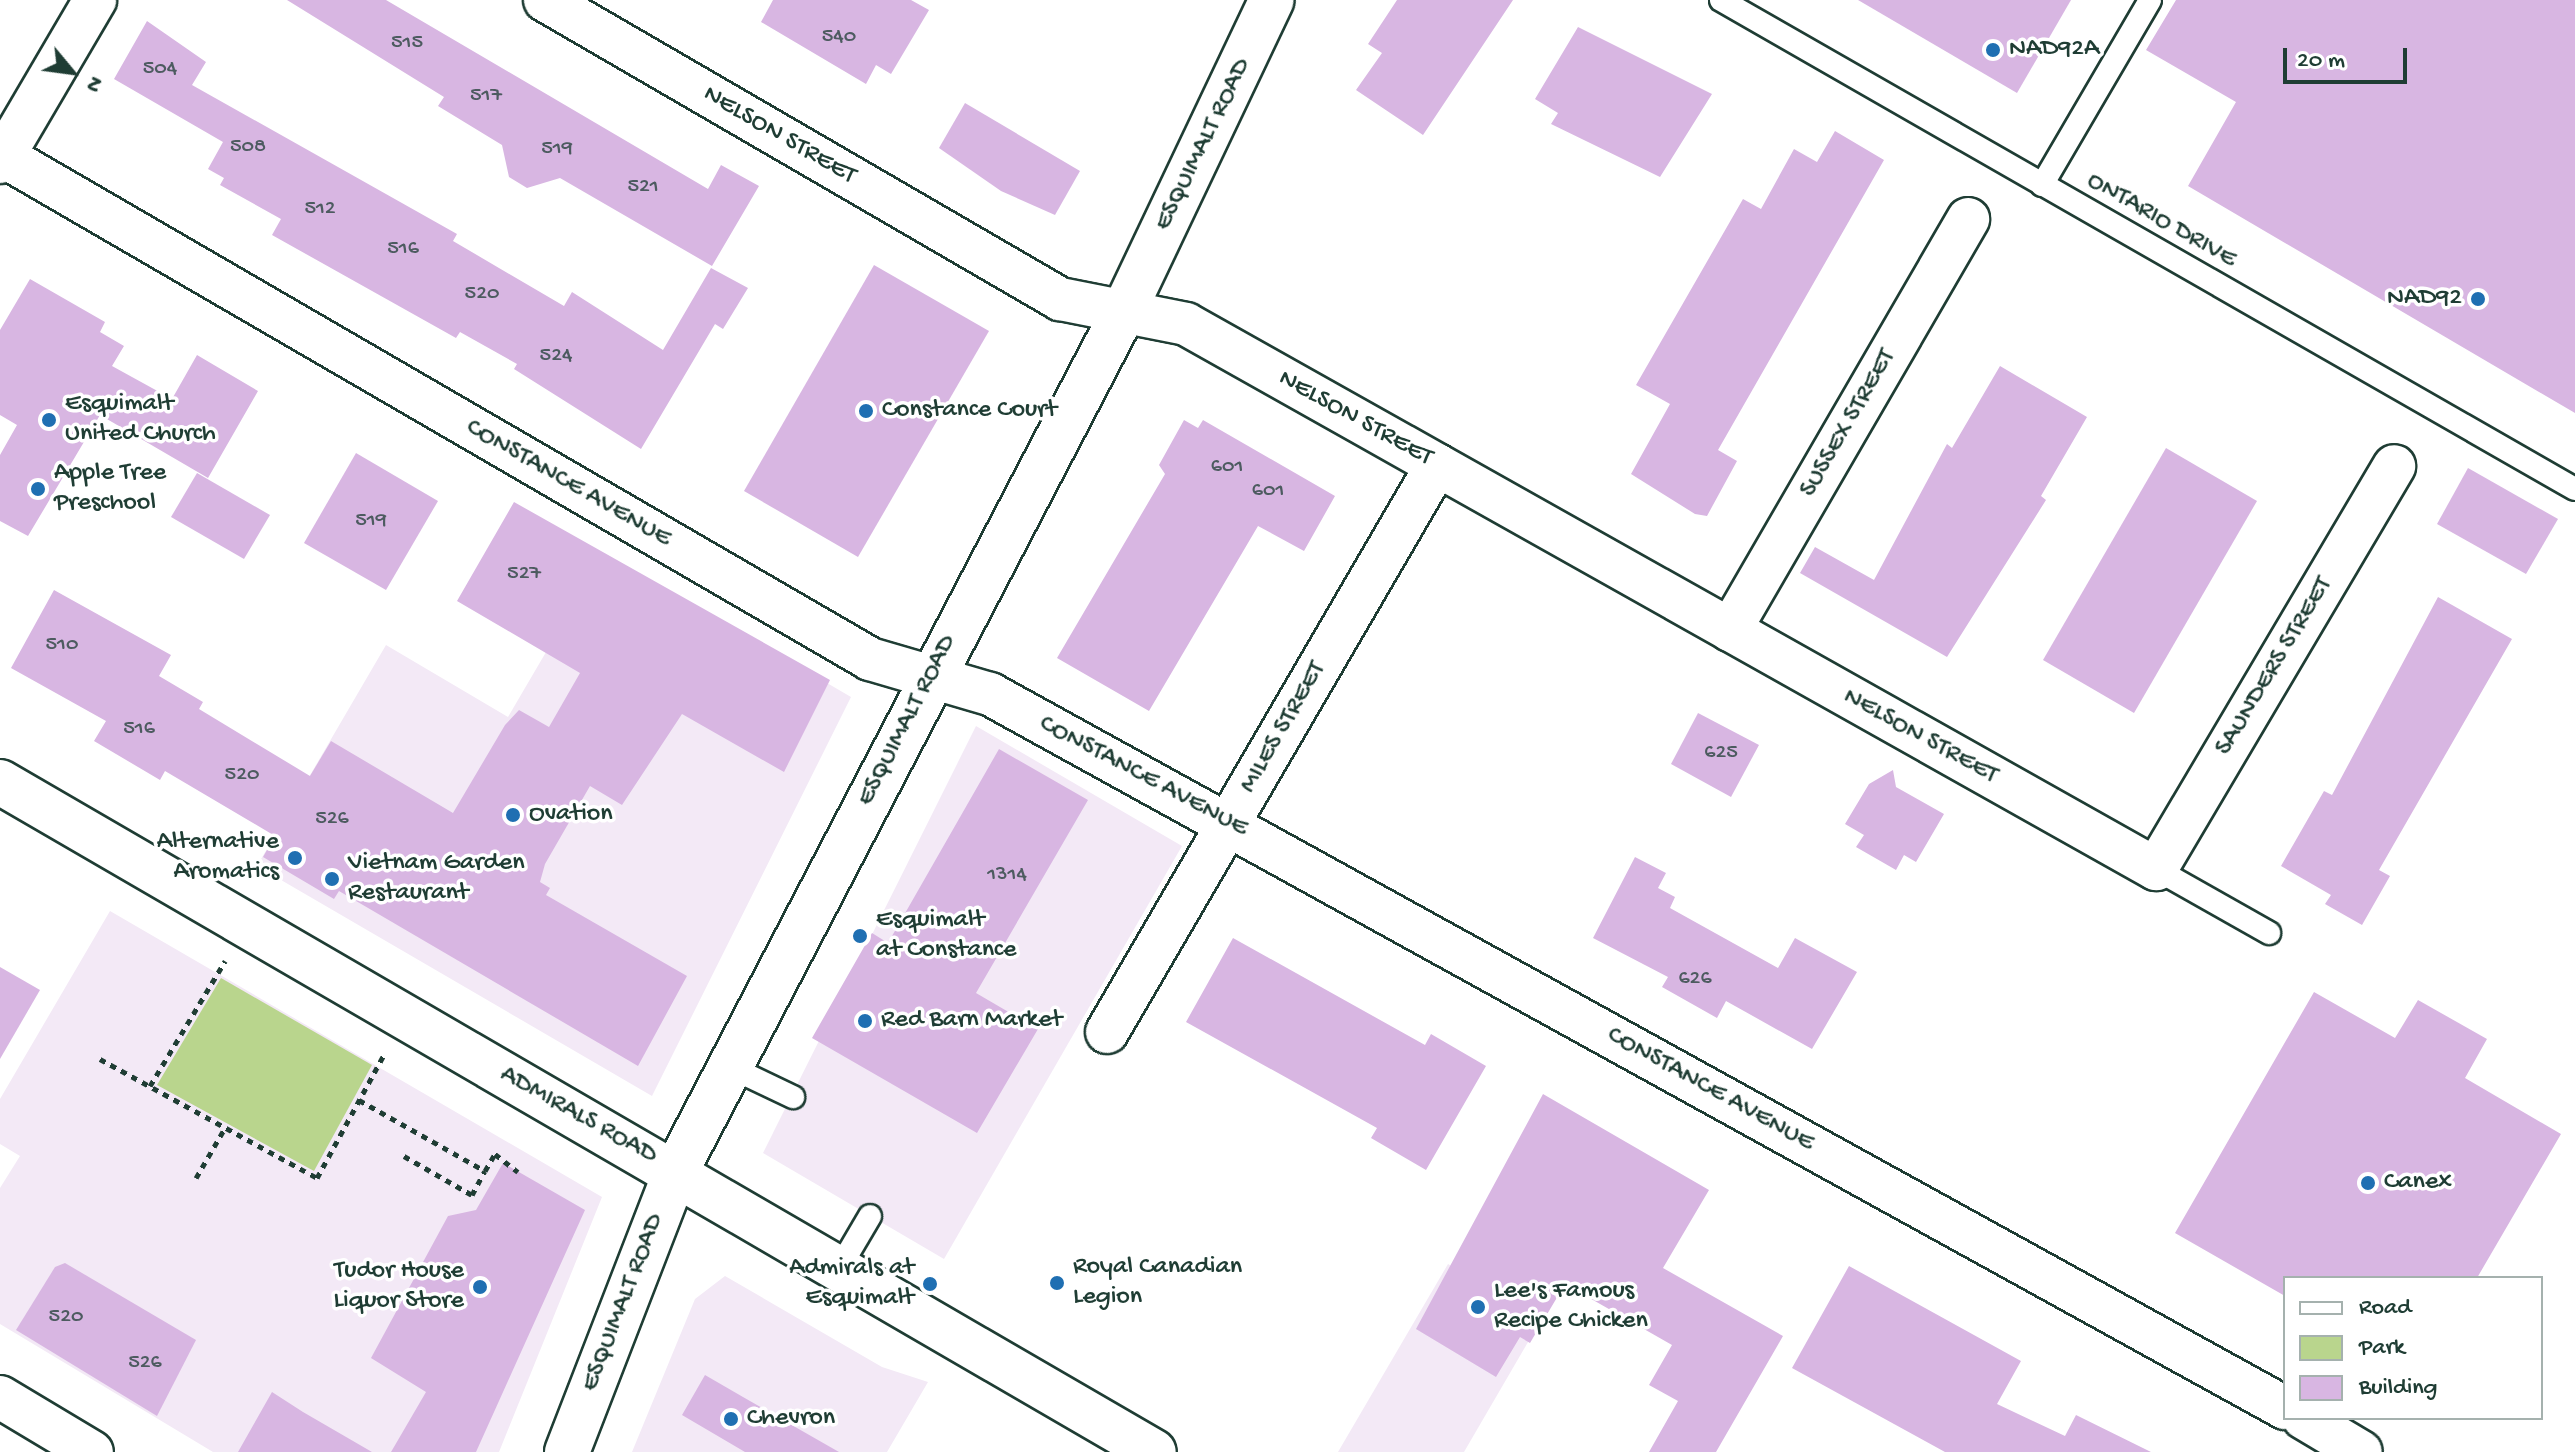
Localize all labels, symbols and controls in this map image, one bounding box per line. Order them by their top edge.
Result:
house number: 540 [822,25,856,51]
house number: 515 [391,31,423,57]
north arrow [32,32,112,112]
scale bar [2287,32,2411,82]
place label: NAD92A [2009,34,2099,66]
marker: NAD92A [1984,41,2002,59]
text: 20 m [2297,47,2345,76]
street label: ESQUIMALT ROAD [1149,54,1259,236]
house number: 504 [143,57,177,83]
text: N [78,71,108,96]
street label: NELSON STREET [697,80,861,192]
house number: 517 [470,84,502,110]
house number: 508 [230,135,266,161]
house number: 519 [541,137,573,163]
street label: ONTARIO DRIVE [2081,166,2241,276]
house number: 521 [627,175,659,201]
house number: 512 [304,197,336,223]
house number: 516 [387,237,419,263]
house number: 520 [465,282,499,308]
place label: NAD92 [2387,283,2462,315]
marker: NAD92 [2469,290,2487,308]
house number: 524 [540,344,572,370]
street label: SUSSEX STREET [1794,345,1904,503]
street label: NELSON STREET [1272,364,1438,474]
place label: Esquimalt United Church [65,389,216,450]
place label: Constance Court [882,395,1057,427]
marker: Constance Court [857,402,875,420]
marker: Esquimalt United Church [40,411,58,429]
street label: CONSTANCE AVENUE [460,413,676,555]
house number: 601 [1211,455,1243,481]
place label: Apple Tree Preschool [54,458,166,520]
house number: 601 [1252,479,1284,505]
marker: Apple Tree Preschool [29,480,47,498]
house number: 519 [355,509,387,535]
house number: 527 [507,562,541,588]
street label: SAUNDERS STREET [2209,572,2341,762]
street label: ESQUIMALT ROAD [852,630,964,812]
house number: 510 [46,633,78,659]
street label: MILES STREET [1234,657,1334,799]
street label: NELSON STREET [1837,682,2003,792]
street label: CONSTANCE AVENUE [1033,709,1253,845]
house number: 516 [123,717,155,743]
house number: 625 [1704,741,1738,767]
house number: 520 [225,763,259,789]
place label: Ovation [529,799,613,831]
marker: Ovation [504,806,522,824]
house number: 526 [315,807,349,833]
place label: Alternative Aromatics [157,827,279,888]
place label: Vietnam Garden Restaurant [348,848,525,910]
marker: Alternative Aromatics [286,849,304,867]
house number: 1314 [987,863,1027,889]
marker: Vietnam Garden Restaurant [323,870,341,888]
place label: Esquimalt at Constance [876,905,1016,966]
marker: Esquimalt at Constance [851,927,869,945]
house number: 626 [1678,967,1712,993]
place label: Red Barn Market [881,1005,1062,1037]
marker: Red Barn Market [856,1012,874,1030]
street label: CONSTANCE AVENUE [1601,1020,1819,1160]
street label: ADMIRALS ROAD [494,1060,662,1172]
place label: Canex [2384,1167,2452,1199]
marker: Canex [2359,1174,2377,1192]
street label: ESQUIMALT ROAD [576,1210,672,1396]
place label: Royal Canadian Legion [1073,1252,1242,1314]
place label: Admirals at Esquimalt [789,1253,914,1314]
place label: Tudor House Liquor Store [333,1256,464,1318]
marker: Royal Canadian Legion [1048,1274,1066,1292]
marker: Admirals at Esquimalt [921,1275,939,1293]
place label: Lee's Famous Recipe Chicken [1494,1276,1648,1338]
legend [2283,1276,2543,1420]
marker: Tudor House Liquor Store [471,1278,489,1296]
text: Road [2359,1294,2411,1323]
marker: Lee's Famous Recipe Chicken [1469,1298,1487,1316]
house number: 520 [49,1305,83,1331]
text: Park [2359,1334,2405,1363]
house number: 526 [128,1351,162,1377]
text: Building [2359,1374,2437,1403]
place label: Chevron [747,1403,835,1435]
marker: Chevron [722,1410,740,1428]

